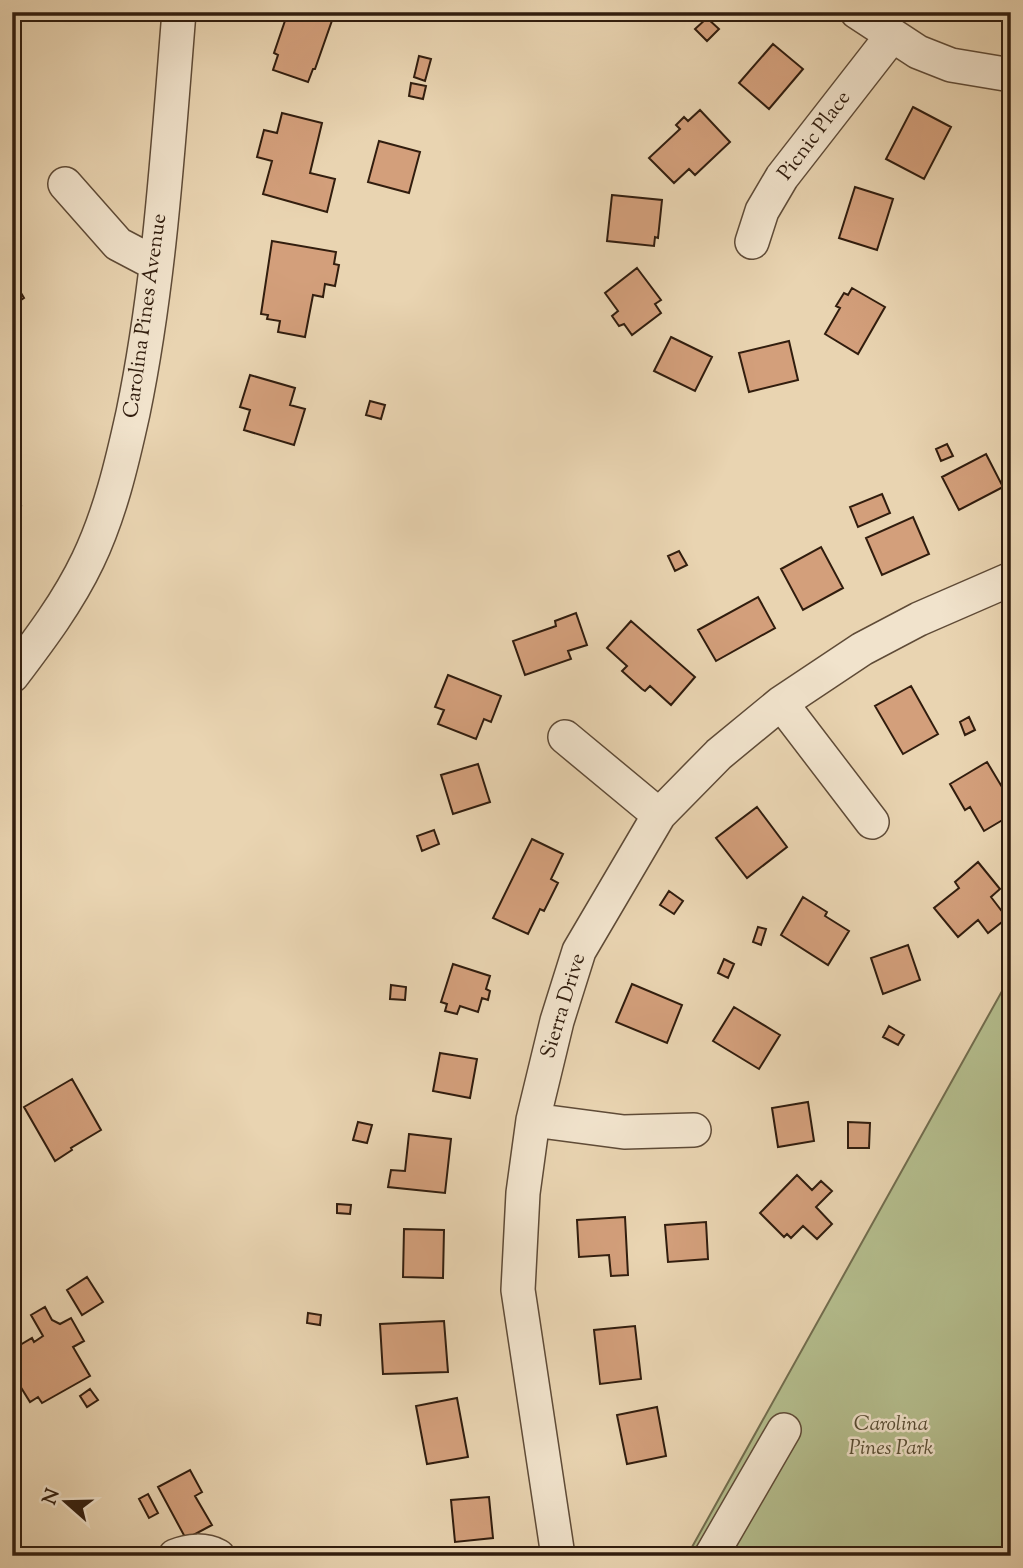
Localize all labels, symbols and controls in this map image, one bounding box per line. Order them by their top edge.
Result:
street label: Picnic Place [771,85,859,187]
street label: Carolina Pines Avenue [117,212,175,420]
street label: Sierra Drive [534,950,594,1062]
park label: Carolina Pines Park [849,1410,934,1464]
north arrow [32,1466,102,1536]
text: N [37,1485,68,1509]

